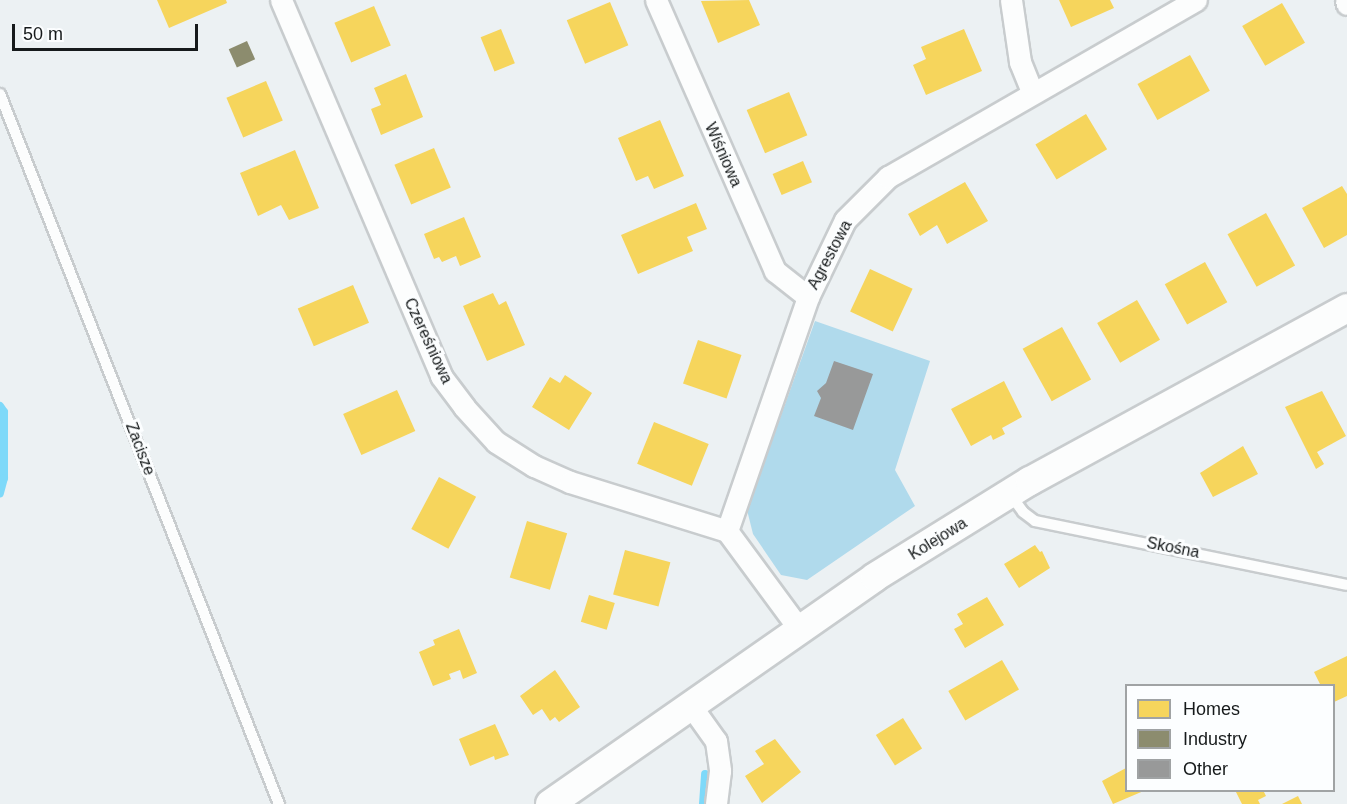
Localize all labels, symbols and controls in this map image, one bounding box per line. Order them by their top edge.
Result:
scale bar [15,12,201,50]
text: 50 m [23,24,63,44]
street label: Wiśniowa [700,120,746,190]
street label: Agrestowa [804,217,856,293]
street label: Czereśniowa [400,295,456,387]
street label: Zacisze [121,420,159,478]
street label: Kolejowa [905,514,971,564]
street label: Skośna [1145,533,1201,563]
legend [1125,684,1335,792]
text: Homes [1183,699,1240,719]
text: Industry [1183,729,1247,749]
text: Other [1183,759,1228,779]

